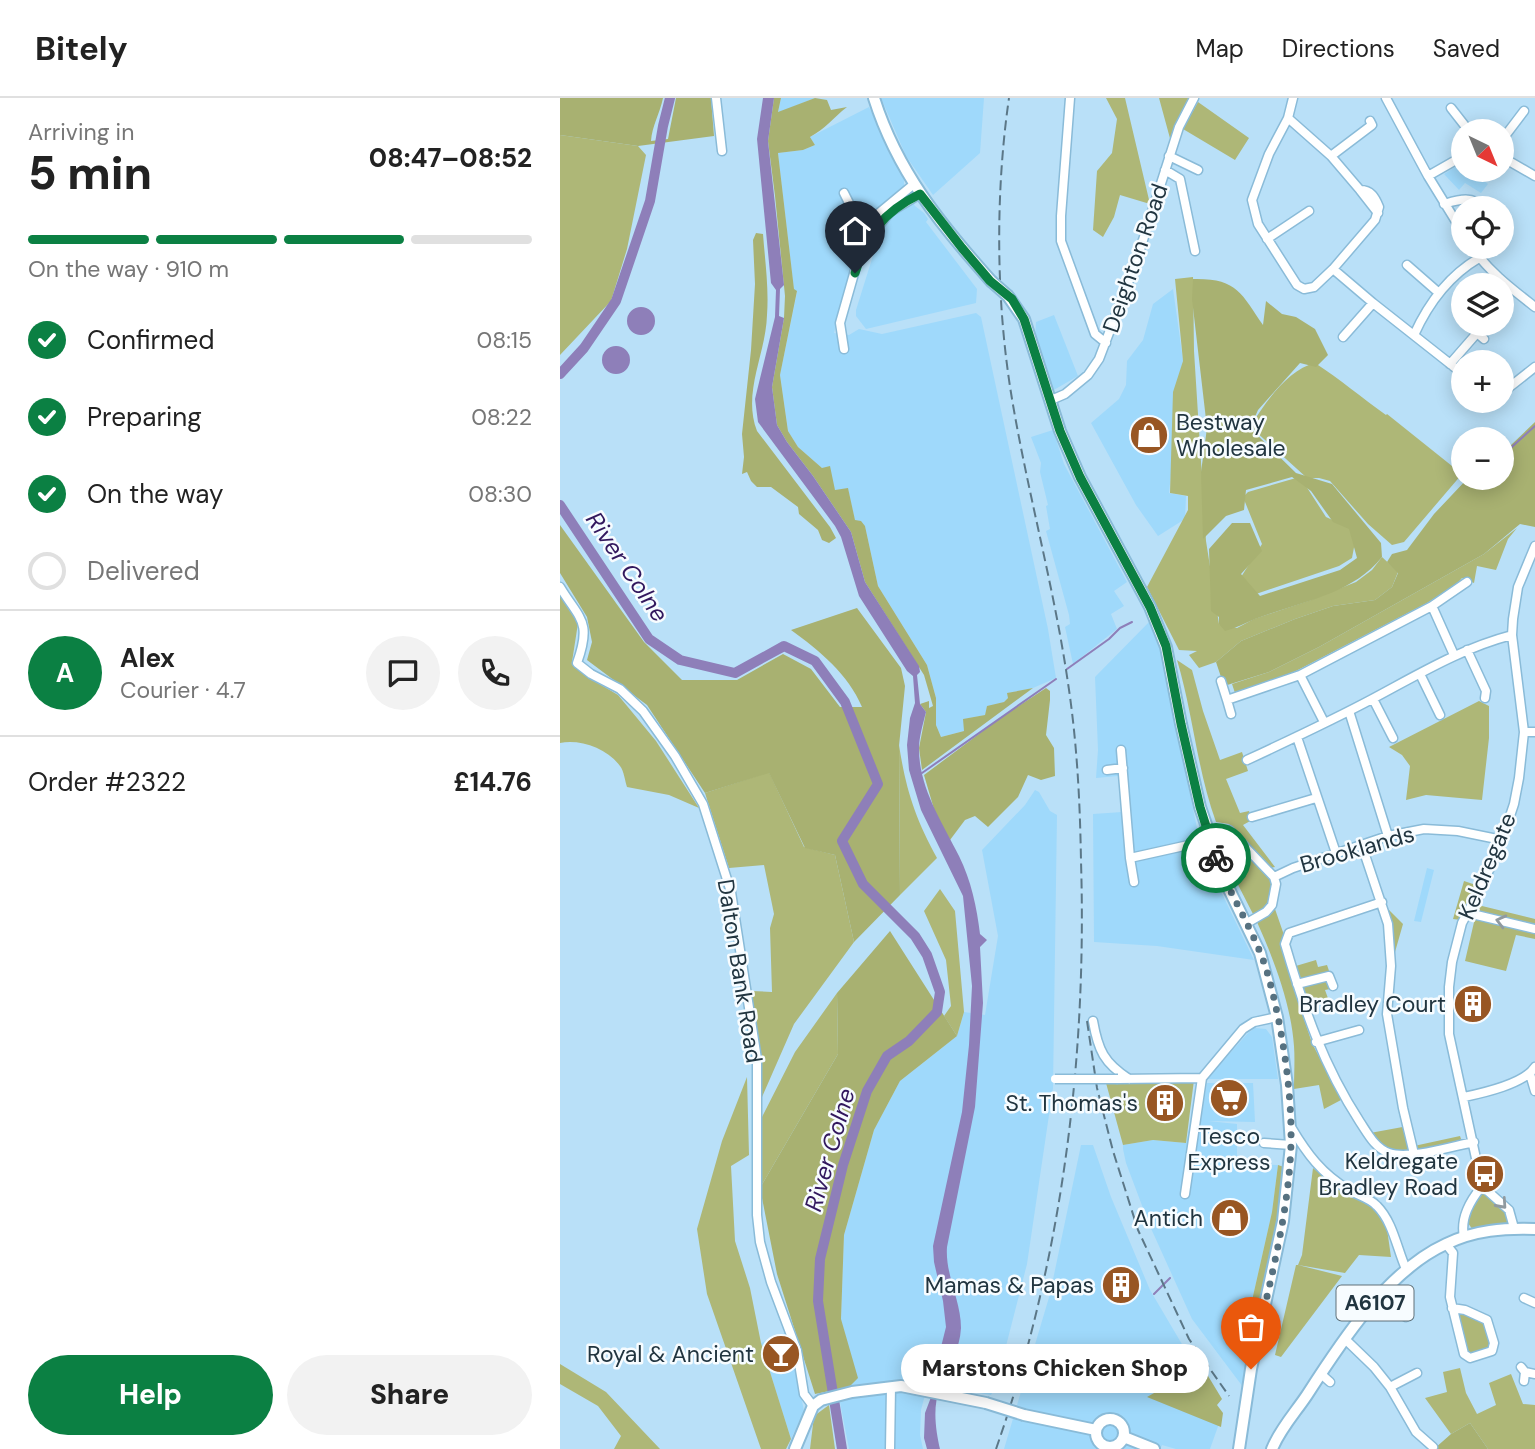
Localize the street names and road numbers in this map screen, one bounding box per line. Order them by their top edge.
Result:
street label: Deighton Road [1095,180,1175,336]
street label: Keldregate [1451,808,1523,924]
street label: Brooklands [1296,818,1418,880]
street label: Dalton Bank Road [711,877,769,1065]
road number: A6107 [1336,1286,1414,1320]

